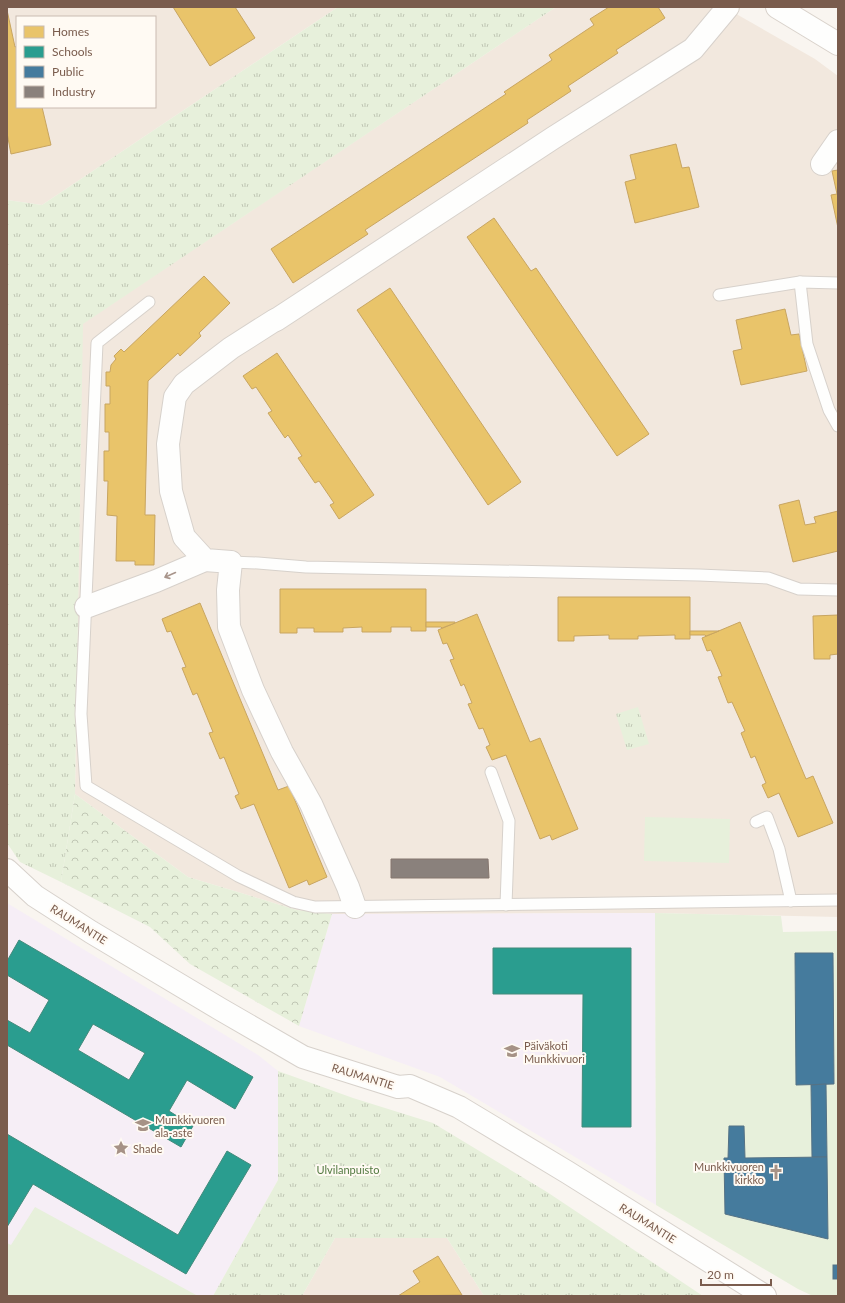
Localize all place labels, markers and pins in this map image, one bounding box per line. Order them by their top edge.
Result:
place label: Päiväkoti Munkkivuori [524,1039,585,1065]
school or university icon: Päiväkoti Munkkivuori [503,1042,521,1060]
place label: Munkkivuoren ala-aste [155,1113,225,1139]
school or university icon: Munkkivuoren ala-aste [134,1116,152,1134]
place icon: Shade [112,1139,130,1157]
place label: Shade [133,1142,163,1155]
place label: Munkkivuoren kirkko [694,1160,764,1186]
church icon: Munkkivuoren kirkko [767,1163,785,1181]

